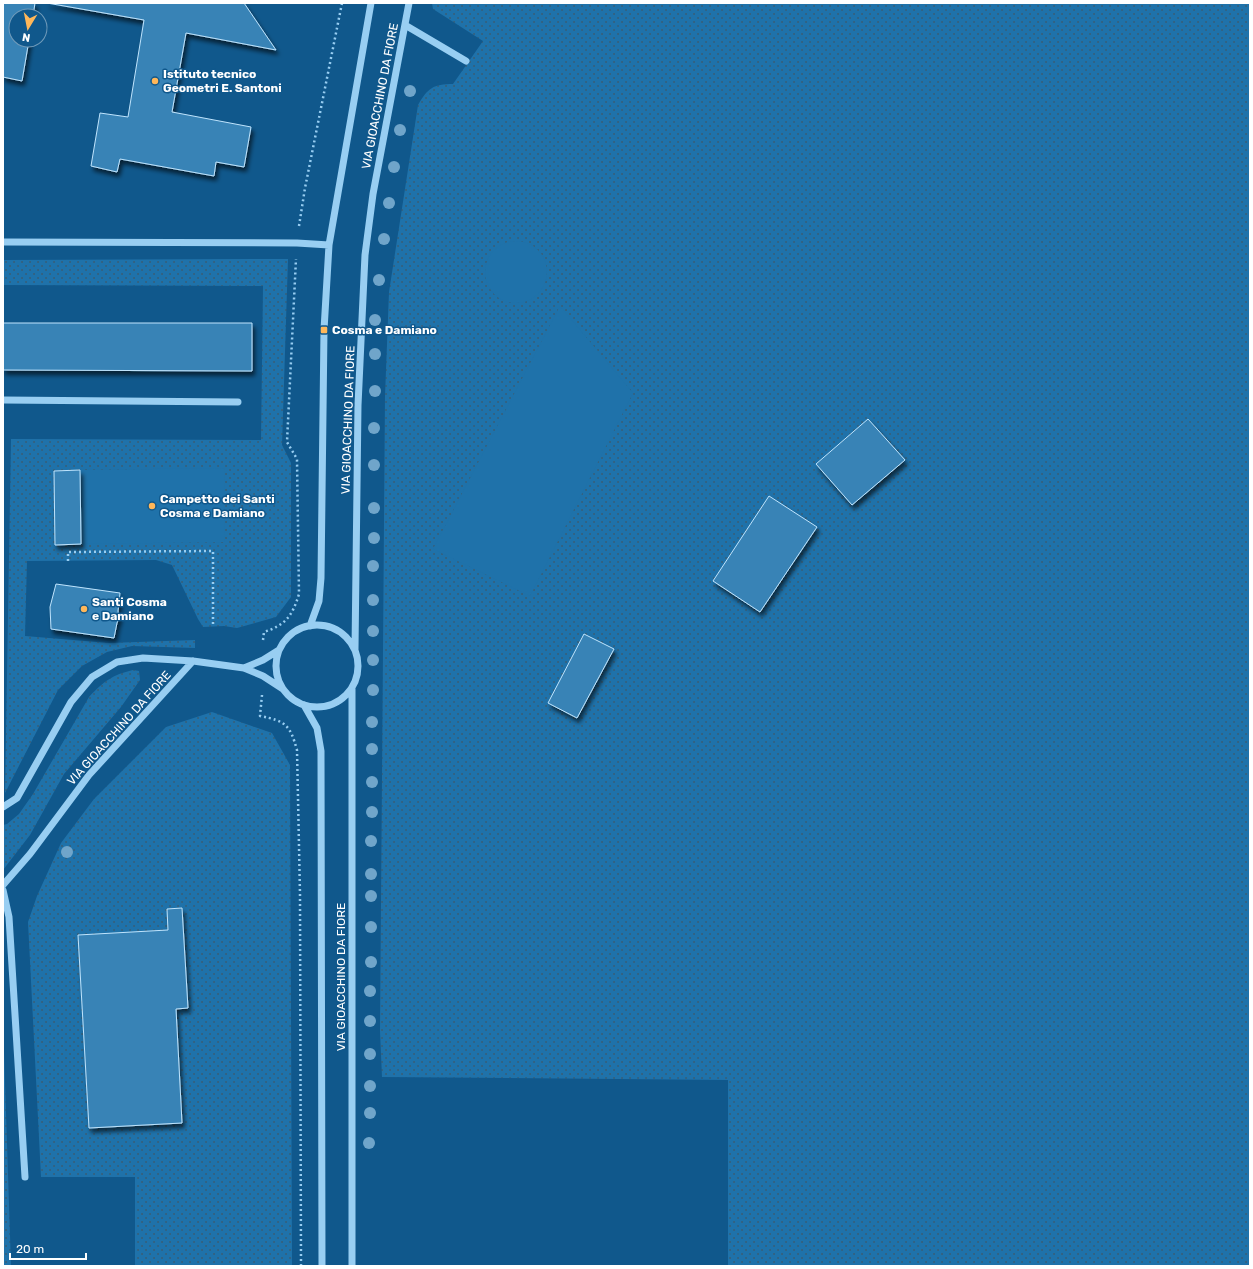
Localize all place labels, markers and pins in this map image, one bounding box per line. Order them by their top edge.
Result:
place label: Istituto tecnico Geometri E. Santoni [163,67,282,95]
marker: Istituto tecnico Geometri E. Santoni [150,76,160,86]
place label: Cosma e Damiano [332,323,437,337]
marker: Cosma e Damiano [319,325,329,335]
place label: Campetto dei Santi Cosma e Damiano [160,492,275,520]
marker: Campetto dei Santi Cosma e Damiano [147,501,157,511]
place label: Santi Cosma e Damiano [92,595,167,623]
marker: Santi Cosma e Damiano [79,604,89,614]

